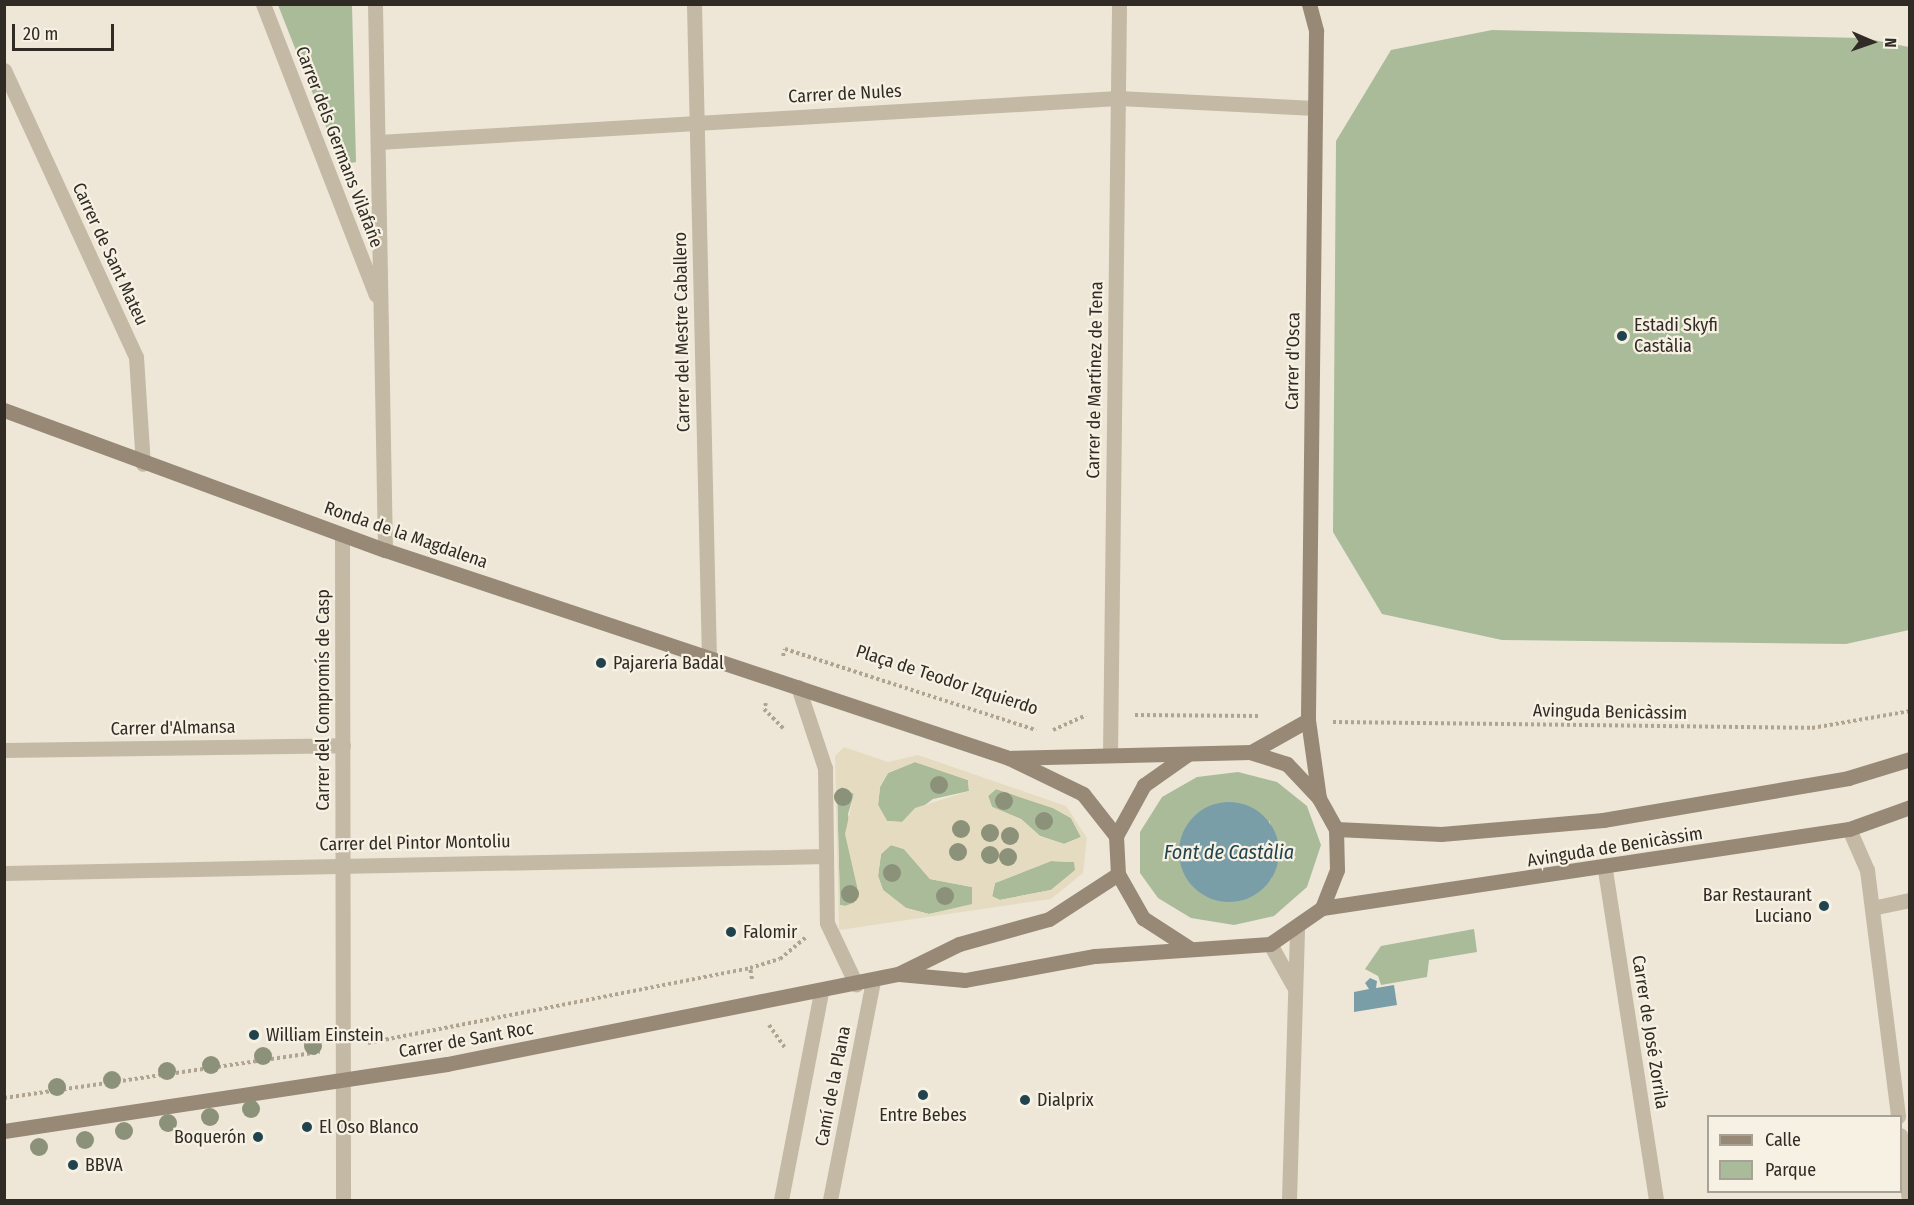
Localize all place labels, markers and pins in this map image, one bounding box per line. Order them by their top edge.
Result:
place label: Estadi Skyfi Castàlia [1634,315,1718,358]
marker: Estadi Skyfi Castàlia [1615,329,1629,343]
place label: Pajarería Badal [613,652,724,674]
marker: Pajarería Badal [594,656,608,670]
place label: Bar Restaurant Luciano [1703,885,1812,928]
marker: Bar Restaurant Luciano [1817,899,1831,913]
place label: Falomir [743,921,797,943]
marker: Falomir [724,925,738,939]
place label: William Einstein [266,1024,384,1046]
marker: William Einstein [247,1028,261,1042]
marker: Entre Bebes [916,1088,930,1102]
place label: Dialprix [1037,1089,1094,1111]
marker: Dialprix [1018,1093,1032,1107]
place label: Entre Bebes [879,1104,967,1126]
place label: El Oso Blanco [319,1116,419,1138]
marker: El Oso Blanco [300,1120,314,1134]
place label: Boquerón [174,1126,246,1148]
marker: Boquerón [251,1130,265,1144]
place label: BBVA [85,1154,123,1176]
marker: BBVA [66,1158,80,1172]

